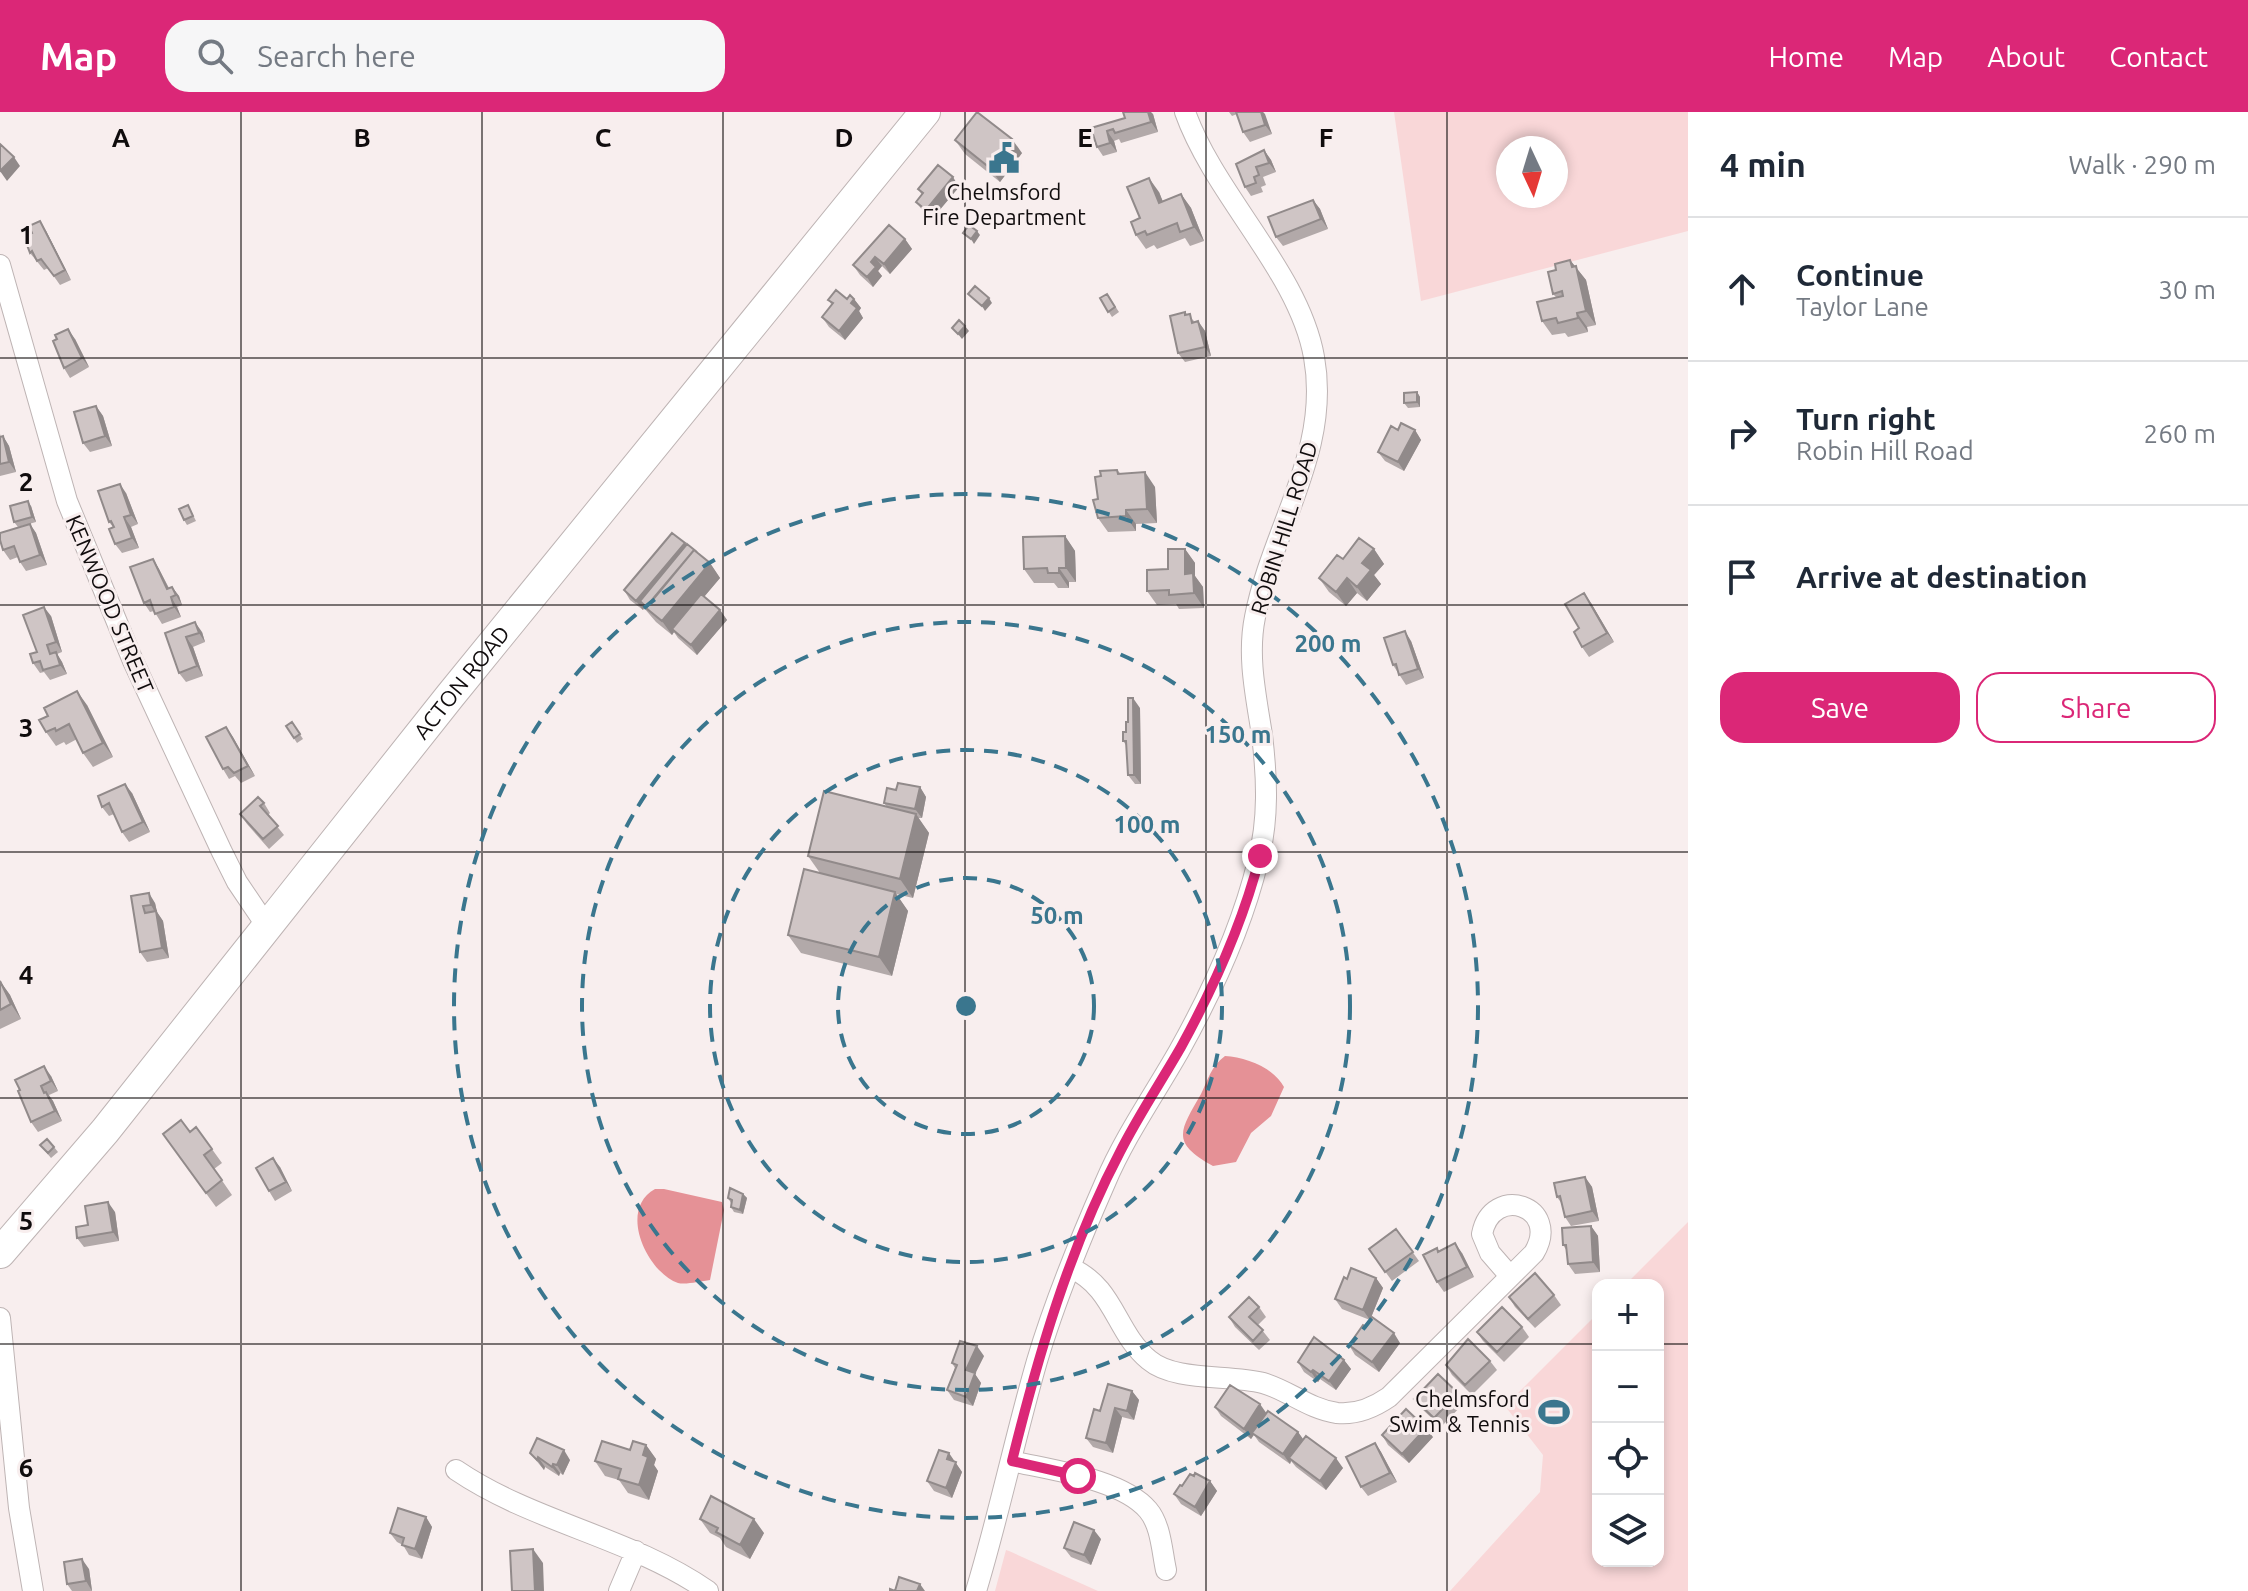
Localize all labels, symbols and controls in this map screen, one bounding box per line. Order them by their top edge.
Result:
search box [165,20,725,92]
icon: search [193,34,237,78]
text: Map [40,35,117,77]
text: Search here [257,39,416,73]
text: Home [1769,41,1844,72]
text: Map [1888,41,1943,72]
text: About [1987,41,2065,72]
text: Contact [2109,41,2208,72]
text: A [112,123,131,152]
text: B [353,123,371,152]
text: C [595,123,612,152]
text: D [835,123,853,152]
text: E [1077,123,1093,152]
text: F [1319,123,1333,152]
north arrow [1496,136,1568,208]
public building icon: Chelmsford Fire Department [987,141,1021,175]
text: 4 min [1720,145,1806,183]
text: Walk · 290 m [2068,150,2216,179]
place label: Chelmsford Fire Department [922,179,1086,229]
text: 1 [19,220,33,249]
text: Continue [1796,258,1924,292]
icon: ahead [1720,267,1764,311]
text: 30 m [2158,275,2216,304]
text: Taylor Lane [1796,292,1929,321]
text: Turn right [1796,402,1936,436]
icon: right [1720,411,1764,455]
text: 260 m [2144,419,2216,448]
text: Robin Hill Road [1796,436,1974,465]
street label: ROBIN HILL ROAD [1245,438,1322,618]
text: 2 [19,467,33,496]
street label: KENWOOD STREET [62,511,159,697]
icon: arrive [1720,555,1764,599]
text: Arrive at destination [1796,560,2088,594]
street label: ACTON ROAD [408,620,514,744]
text: 200 m [1295,630,1361,657]
button: Save [1720,672,1960,743]
button: Share [1976,672,2216,743]
text: 3 [19,713,33,742]
text: 150 m [1205,721,1271,748]
text: 100 m [1114,811,1180,838]
route end [1242,838,1278,874]
text: 50 m [1030,902,1084,929]
text: 4 [19,960,33,989]
centre of rings [952,992,980,1020]
text: 5 [19,1206,33,1235]
map controls [1592,1279,1664,1567]
button: + [1592,1279,1664,1351]
button: − [1592,1351,1664,1423]
place label: Chelmsford Swim & Tennis [1389,1386,1530,1436]
sports icon: Chelmsford Swim & Tennis [1537,1395,1571,1429]
button: locate [1592,1423,1664,1495]
text: 6 [19,1453,33,1482]
route start [1060,1458,1096,1494]
button: layers [1592,1495,1664,1567]

